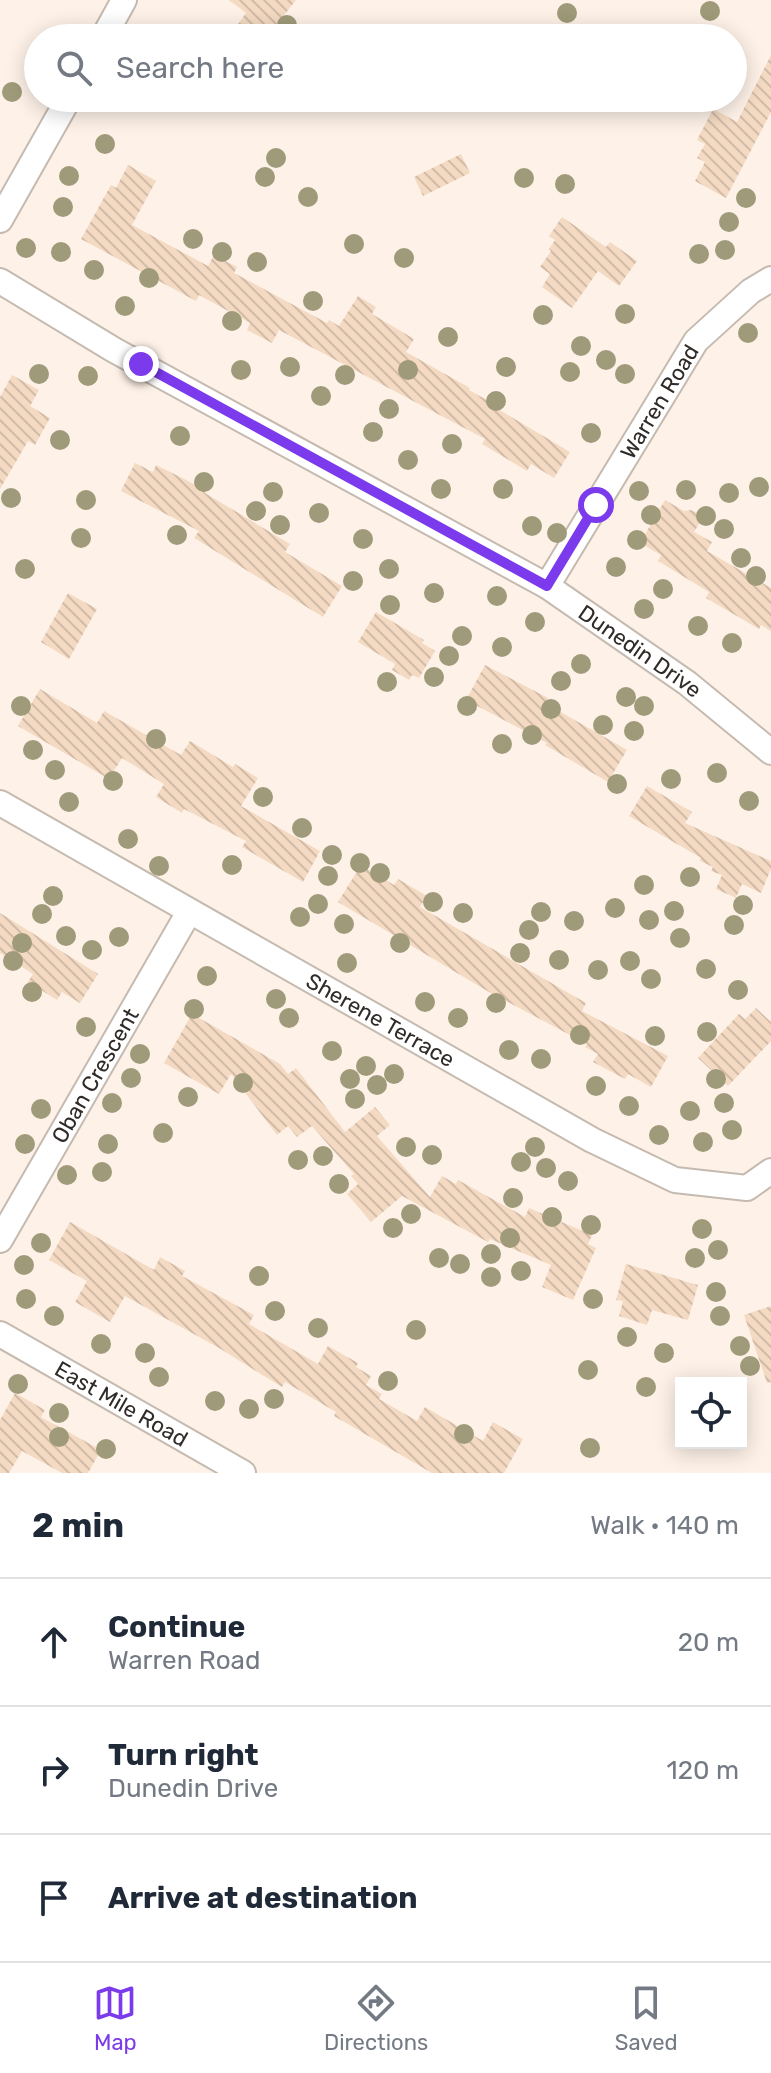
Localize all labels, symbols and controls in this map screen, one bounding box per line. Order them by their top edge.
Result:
search box [24,24,747,112]
icon: search [52,46,96,90]
text: Search here [116,50,284,86]
street label: Warren Road [614,339,704,464]
route end [123,346,159,382]
route start [578,487,614,523]
street label: Dunedin Drive [573,599,707,703]
street label: Sherene Terrace [302,967,460,1073]
street label: Oban Crescent [45,1003,145,1148]
street label: East Mile Road [50,1355,193,1452]
map controls [675,1377,747,1449]
button: locate [675,1377,747,1449]
text: 2 min [32,1505,124,1546]
text: Walk · 140 m [590,1510,739,1541]
text: Continue [108,1609,245,1645]
icon: ahead [32,1620,76,1664]
text: 20 m [678,1627,739,1658]
text: Warren Road [108,1645,260,1676]
text: Turn right [108,1737,259,1773]
icon: right [32,1748,76,1792]
text: 120 m [667,1755,739,1786]
text: Dunedin Drive [108,1773,278,1804]
icon: arrive [32,1876,76,1920]
text: Arrive at destination [108,1880,418,1916]
tab: Map [93,1981,137,2056]
tab: Directions [324,1981,428,2056]
tab: Saved [615,1981,678,2056]

